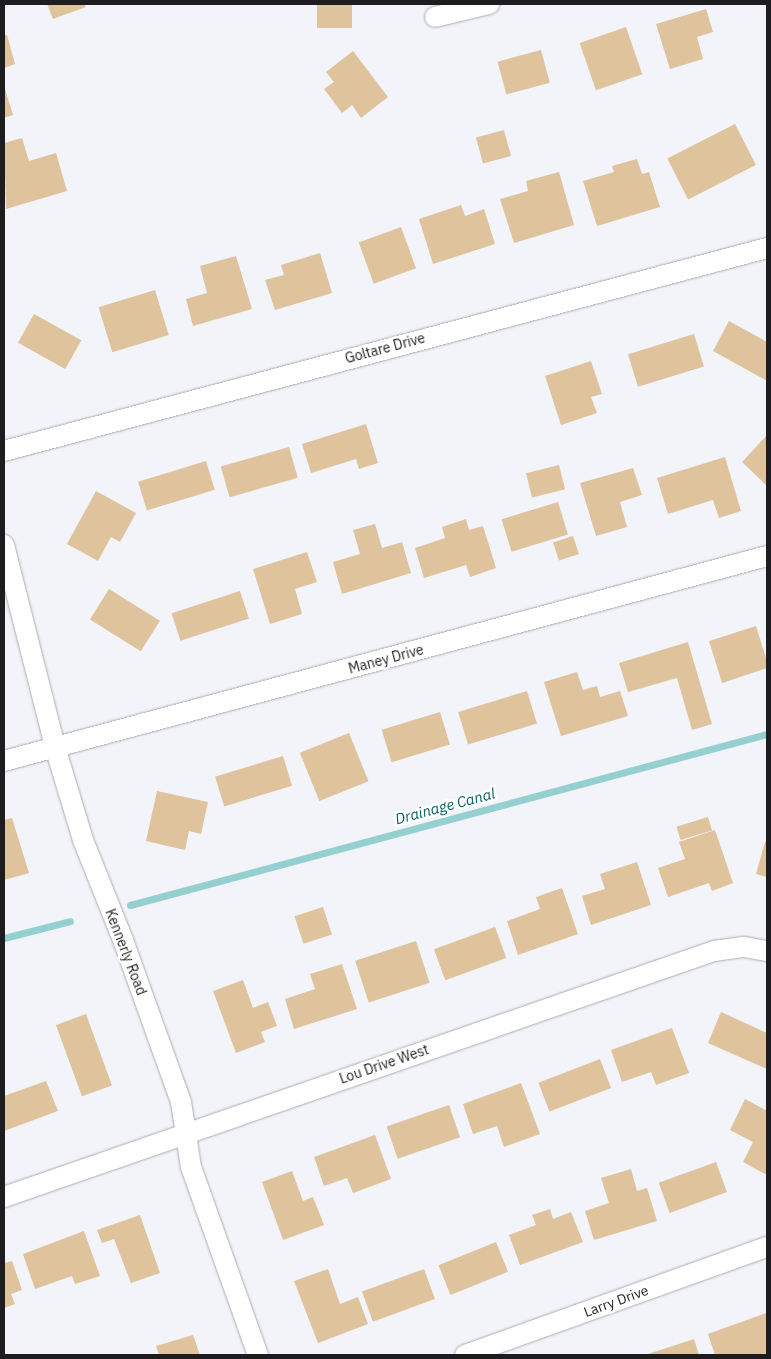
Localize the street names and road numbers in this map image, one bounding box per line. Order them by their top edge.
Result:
street label: Goltare Drive [343,329,427,367]
street label: Maney Drive [347,641,425,677]
street label: Kennerly Road [102,906,150,998]
street label: Lou Drive West [337,1041,431,1087]
street label: Larry Drive [581,1282,651,1320]

